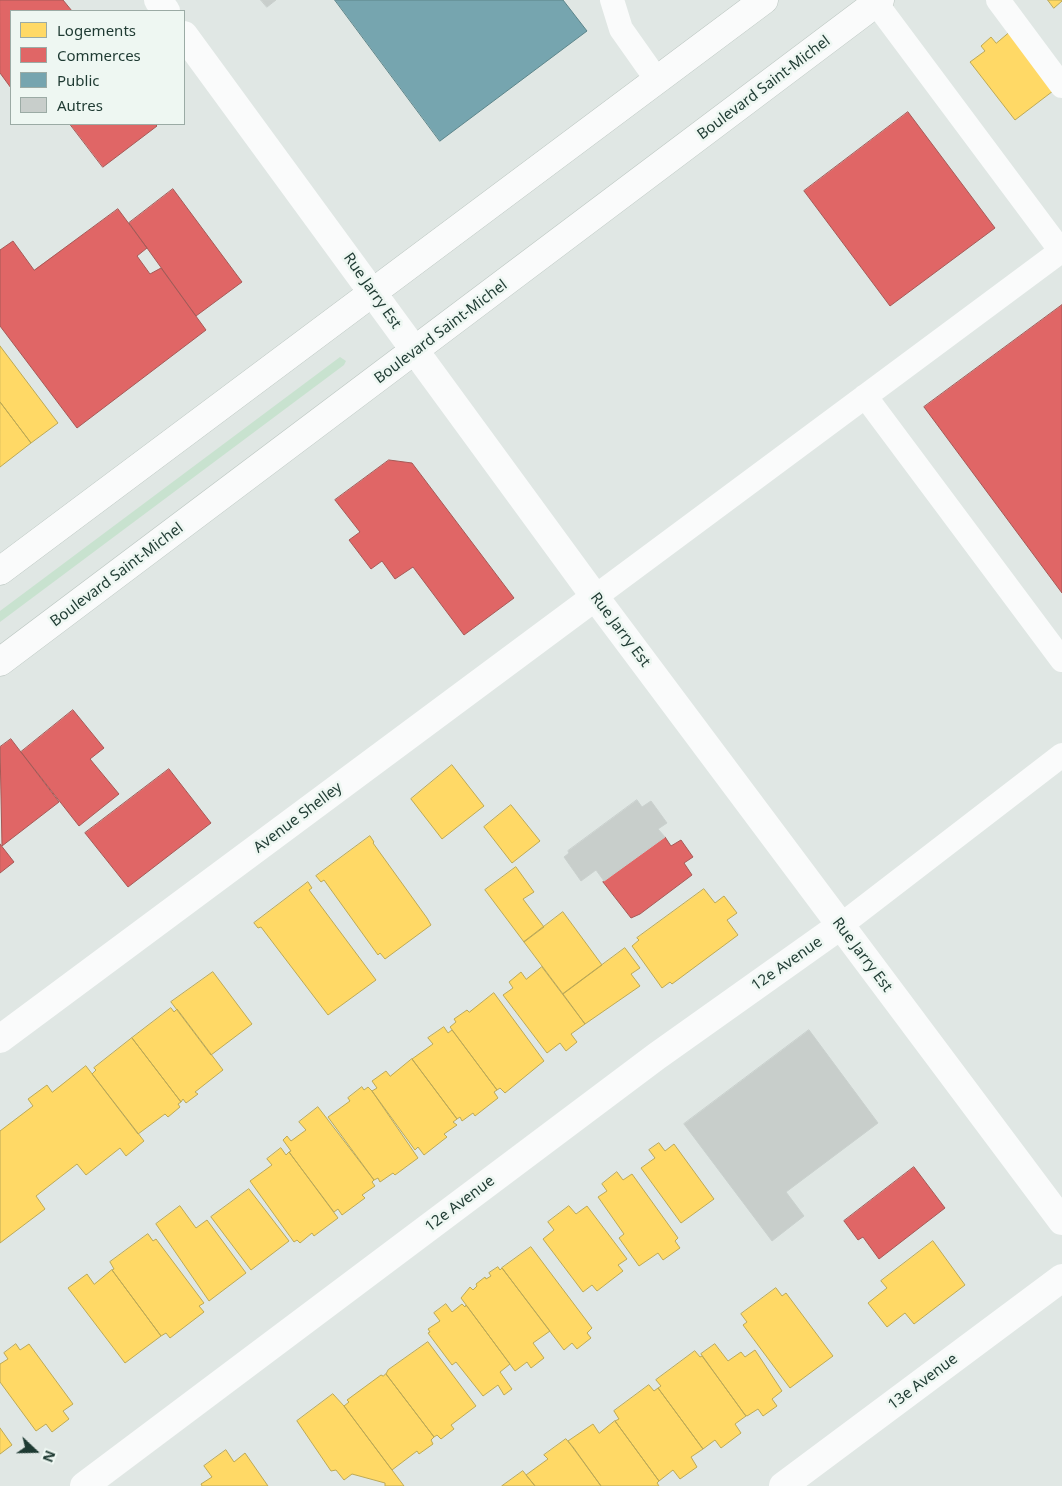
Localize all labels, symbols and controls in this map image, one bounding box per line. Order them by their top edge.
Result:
legend [10,10,185,125]
text: Logements [57,20,136,40]
street label: Boulevard Saint-Michel [694,32,834,144]
text: Commerces [57,45,141,65]
text: Public [57,70,100,90]
text: Autres [57,95,103,115]
street label: Rue Jarry Est [339,250,405,332]
street label: Boulevard Saint-Michel [371,276,511,388]
street label: Boulevard Saint-Michel [47,519,187,631]
street label: Rue Jarry Est [586,589,654,671]
street label: Avenue Shelley [250,779,346,857]
street label: Rue Jarry Est [828,914,896,996]
street label: 12e Avenue [748,933,826,995]
street label: 12e Avenue [422,1172,498,1236]
street label: 13e Avenue [885,1350,961,1414]
north arrow [10,1426,60,1476]
text: N [39,1448,60,1465]

